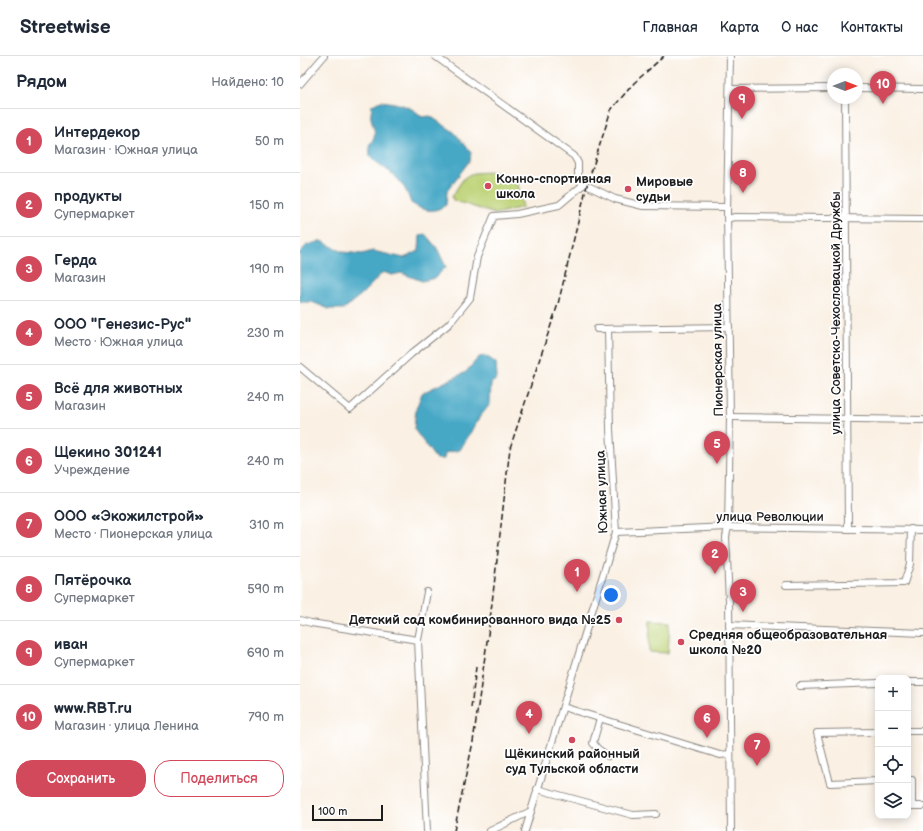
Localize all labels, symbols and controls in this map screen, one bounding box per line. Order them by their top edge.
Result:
text: Streetwise [20,16,111,39]
text: Главная [643,19,698,36]
text: Карта [720,19,759,36]
text: О нас [781,19,818,36]
text: Контакты [840,19,903,36]
north arrow [827,68,863,104]
pin: 10 [870,71,896,104]
text: Рядом [16,72,67,92]
text: Найдено: 10 [211,74,284,90]
pin: 9 [729,86,755,119]
text: Интердекор [54,123,140,142]
text: 1 [26,133,32,149]
text: 50 m [255,133,284,149]
text: Магазин · Южная улица [54,142,198,158]
pin: 8 [730,160,756,193]
place label: Конно-спортивная школа [496,171,611,202]
place label: Мировые судьи [636,174,693,205]
marker: Конно-спортивная школа [483,181,493,191]
marker: Мировые судьи [623,184,633,194]
text: продукты [54,187,122,206]
street label: улица Советско-Чехословацкой Дружбы [828,191,844,435]
text: 2 [25,197,33,213]
text: 150 m [250,197,284,213]
text: Супермаркет [54,206,135,222]
text: Герда [54,251,97,270]
text: 3 [25,261,33,277]
text: 190 m [250,261,284,277]
text: Магазин [54,270,106,286]
street label: Пионерская улица [709,303,727,417]
text: ООО "Генезис-Рус" [54,315,191,334]
text: 4 [25,325,33,341]
text: 230 m [247,325,284,341]
text: Место · Южная улица [54,334,183,350]
text: Всё для животных [54,379,182,398]
text: 5 [25,389,33,405]
text: 240 m [247,389,284,405]
text: Магазин [54,398,106,414]
pin: 5 [704,431,730,464]
text: Щекино 301241 [54,443,162,462]
street label: Южная улица [593,450,611,534]
text: 6 [25,453,33,469]
text: 240 m [247,453,284,469]
text: Учреждение [54,462,130,478]
text: ООО «Экожилстрой» [54,507,204,526]
street label: улица Революции [716,509,824,525]
text: 7 [25,517,33,533]
text: 310 m [249,517,284,533]
text: Место · Пионерская улица [54,526,213,542]
pin: 2 [702,541,728,574]
pin: 1 [564,559,590,592]
text: Пятёрочка [54,571,131,590]
pin: 3 [730,579,756,612]
text: 8 [25,581,33,597]
text: 590 m [247,581,284,597]
your location [601,585,621,605]
text: Супермаркет [54,590,135,606]
place label: Детский сад комбинированного вида №25 [349,612,611,628]
marker: Детский сад комбинированного вида №25 [614,615,624,625]
place label: Средняя общеобразовательная школа №20 [689,627,887,658]
text: иван [54,635,88,654]
marker: Средняя общеобразовательная школа №20 [676,637,686,647]
text: 9 [25,645,33,661]
text: 690 m [247,645,284,661]
text: Супермаркет [54,654,135,670]
map controls [875,675,911,819]
button: + [875,675,911,711]
text: www.RBT.ru [54,699,132,718]
pin: 4 [516,701,542,734]
pin: 6 [694,705,720,738]
text: 10 [22,709,36,725]
text: 790 m [248,709,284,725]
button: − [875,711,911,747]
text: Магазин · улица Ленина [54,718,199,734]
pin: 7 [744,733,770,766]
marker: Щёкинский районный суд Тульской области [567,735,577,745]
place label: Щёкинский районный суд Тульской области [504,746,640,777]
button: locate [875,747,911,783]
button: Сохранить [16,760,146,797]
button: Поделиться [154,760,284,797]
button: layers [875,783,911,819]
scale bar [312,803,383,822]
text: 100 m [318,805,347,818]

